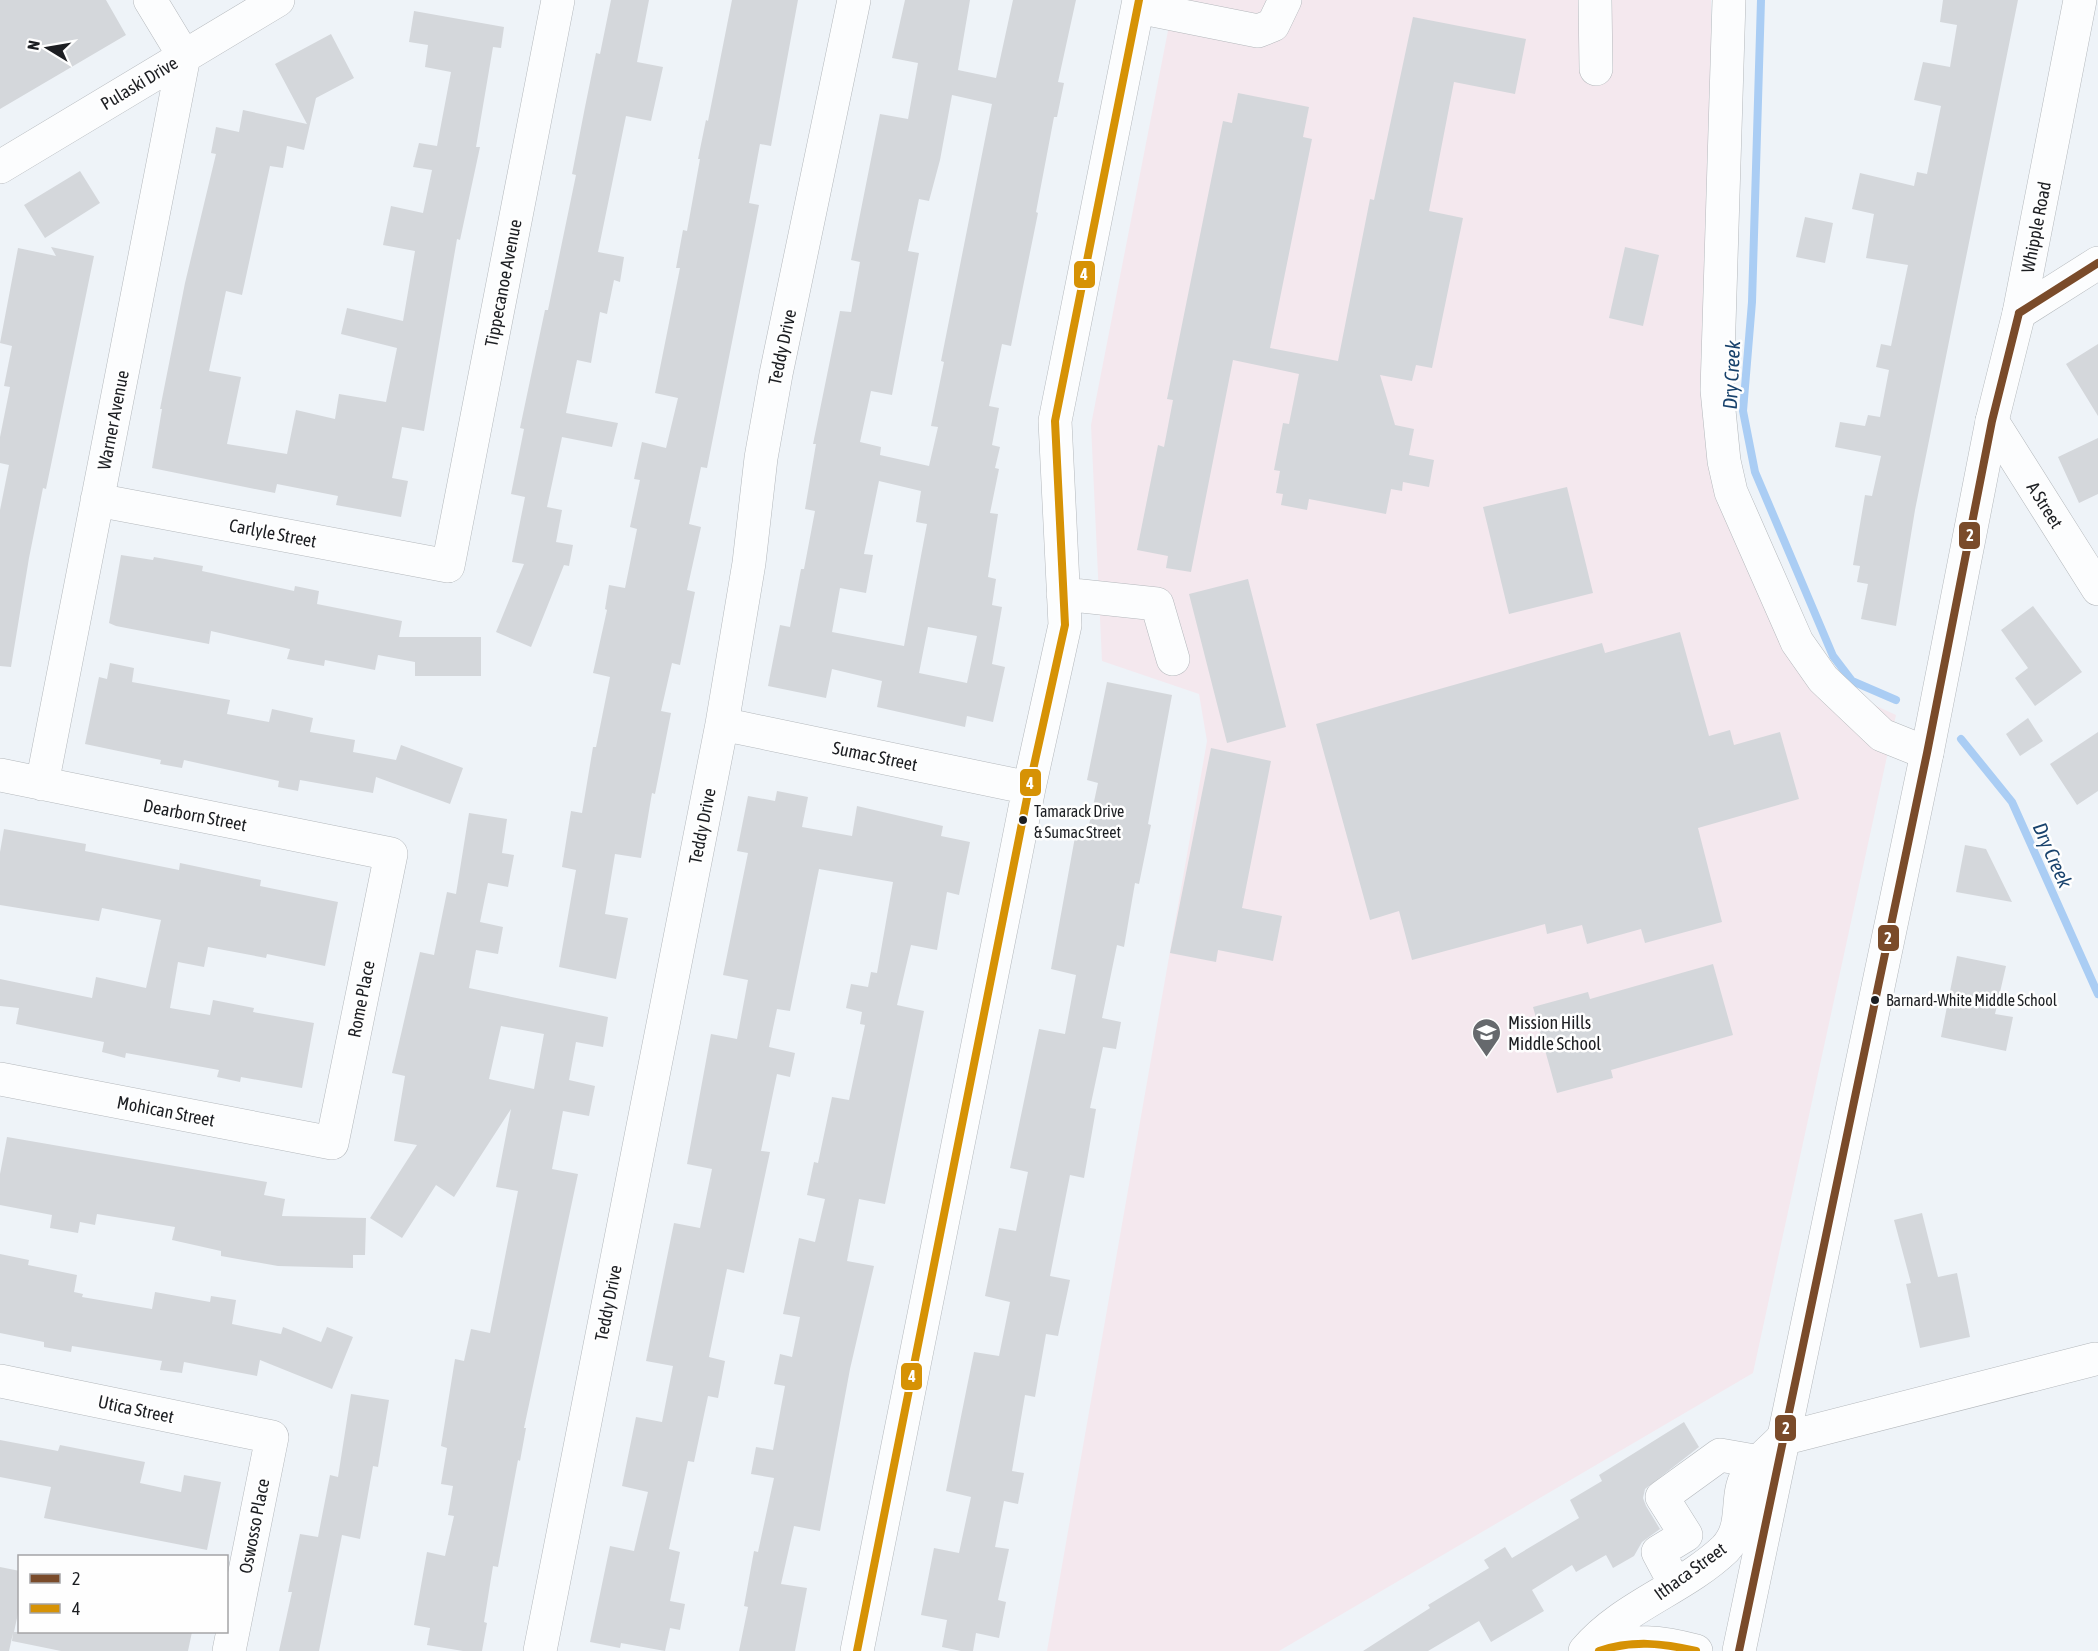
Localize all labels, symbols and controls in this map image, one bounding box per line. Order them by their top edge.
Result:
north arrow [18,18,78,78]
text: N [24,39,43,51]
street label: Pulaski Drive [97,52,181,114]
street label: Whipple Road [2017,180,2055,274]
street label: Tippecanoe Avenue [480,217,526,349]
line badge: 4 [1073,260,1096,289]
text: 4 [1079,265,1088,283]
street label: Teddy Drive [764,307,800,387]
water label: Dry Creek [1718,340,1744,410]
street label: Warner Avenue [93,369,133,471]
street label: A Street [2023,478,2067,532]
street label: Carlyle Street [228,514,318,552]
line badge: 2 [1958,521,1981,550]
text: 2 [1966,526,1974,544]
street label: Sumac Street [831,737,919,775]
line badge: 4 [1019,768,1042,797]
text: 4 [1025,774,1034,792]
street label: Teddy Drive [684,786,720,866]
street label: Dearborn Street [141,795,249,835]
place label: Tamarack Drive & Sumac Street [1034,802,1124,841]
marker: Tamarack Drive & Sumac Street [1017,814,1029,826]
water label: Dry Creek [2028,819,2078,891]
line badge: 2 [1877,924,1900,952]
text: 2 [1884,929,1892,947]
street label: Rome Place [343,959,379,1039]
place label: Barnard-White Middle School [1886,991,2058,1009]
marker: Barnard-White Middle School [1869,994,1881,1006]
place label: Mission Hills Middle School [1508,1012,1601,1054]
school or university icon: Mission Hills Middle School [1471,1016,1503,1058]
street label: Mohican Street [115,1091,217,1131]
street label: Teddy Drive [590,1263,626,1343]
line badge: 4 [900,1362,923,1391]
text: 4 [907,1367,916,1385]
street label: Utica Street [96,1391,176,1427]
line badge: 2 [1774,1414,1797,1442]
text: 2 [1782,1419,1790,1437]
street label: Oswosso Place [235,1477,273,1575]
street label: Ithaca Street [1650,1538,1730,1604]
legend [18,1555,228,1633]
text: 2 [72,1568,80,1589]
text: 4 [72,1598,80,1619]

